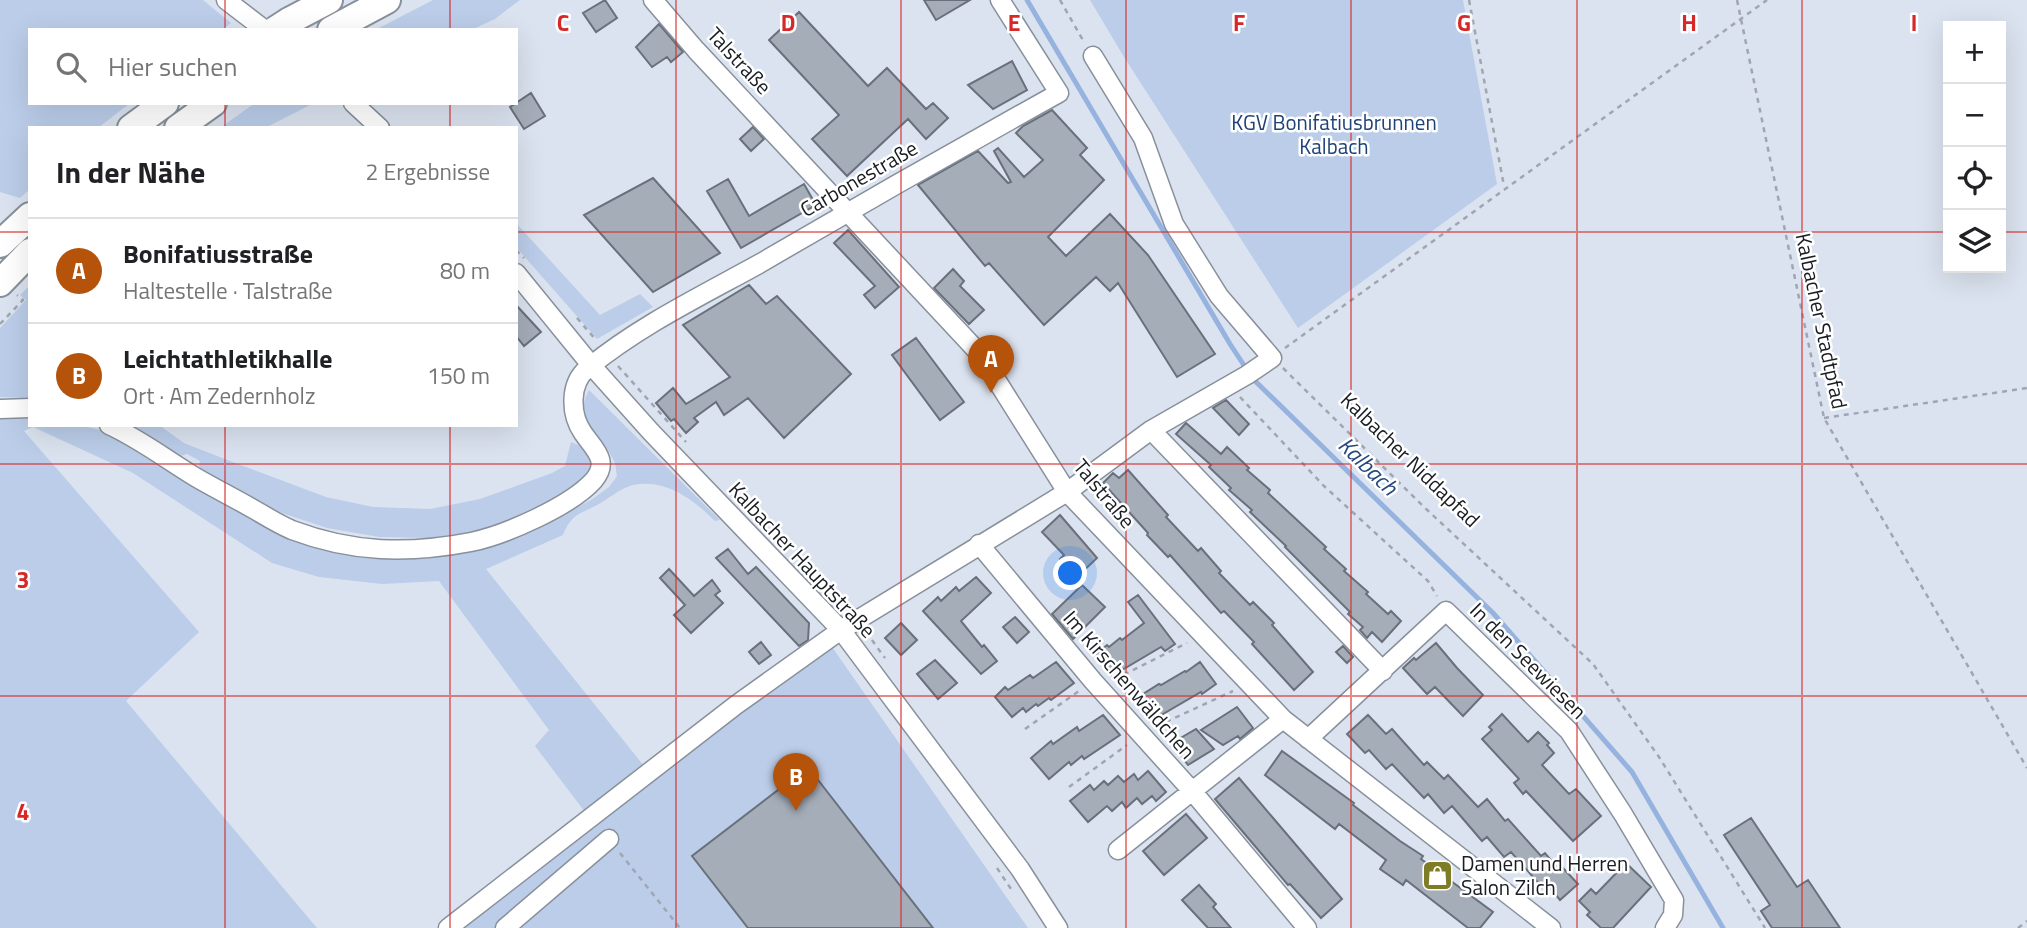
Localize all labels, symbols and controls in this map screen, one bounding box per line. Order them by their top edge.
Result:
text: C [557,5,569,40]
text: D [781,5,795,40]
text: E [1008,5,1020,40]
text: F [1233,5,1245,40]
text: G [1457,5,1471,40]
text: H [1681,5,1697,40]
text: I [1911,5,1917,40]
street label: Talstraße [700,19,779,101]
map controls [1943,21,2006,273]
button: + [1943,21,2006,84]
search box [28,28,518,105]
text: Hier suchen [108,47,237,86]
icon: search [52,48,90,86]
button: − [1943,84,2006,147]
park label: KGV Bonifatiusbrunnen Kalbach [1231,106,1437,162]
street label: Carbonestraße [794,132,923,225]
button: locate [1943,147,2006,210]
text: In der Nähe [56,149,205,195]
text: 2 Ergebnisse [366,154,490,189]
button: layers [1943,210,2006,273]
street label: Kalbacher Stadtpfad [1788,230,1856,412]
text: Bonifatiusstraße [123,234,313,273]
text: A [72,253,86,288]
text: 80 m [440,253,490,288]
text: Haltestelle · Talstraße [123,273,333,308]
pin: A [968,335,1014,393]
text: Leichtathletikhalle [123,339,333,378]
text: B [72,358,86,393]
text: 150 m [427,358,490,393]
text: Ort · Am Zedernholz [123,378,315,413]
street label: Kalbacher Niddapfad [1335,387,1485,533]
water label: Kalbach [1333,431,1403,501]
street label: Talstraße [1066,452,1143,535]
street label: Kalbacher Hauptstraße [722,474,884,645]
your location [1053,556,1087,590]
text: 3 [17,562,29,597]
street label: In den Seewiesen [1463,595,1594,726]
street label: Im Kirschenwäldchen [1056,603,1203,766]
pin: B [773,753,819,811]
text: 4 [17,794,29,829]
place label: Damen und Herren Salon Zilch [1461,847,1628,903]
shop icon: Damen und Herren Salon Zilch [1421,859,1455,893]

